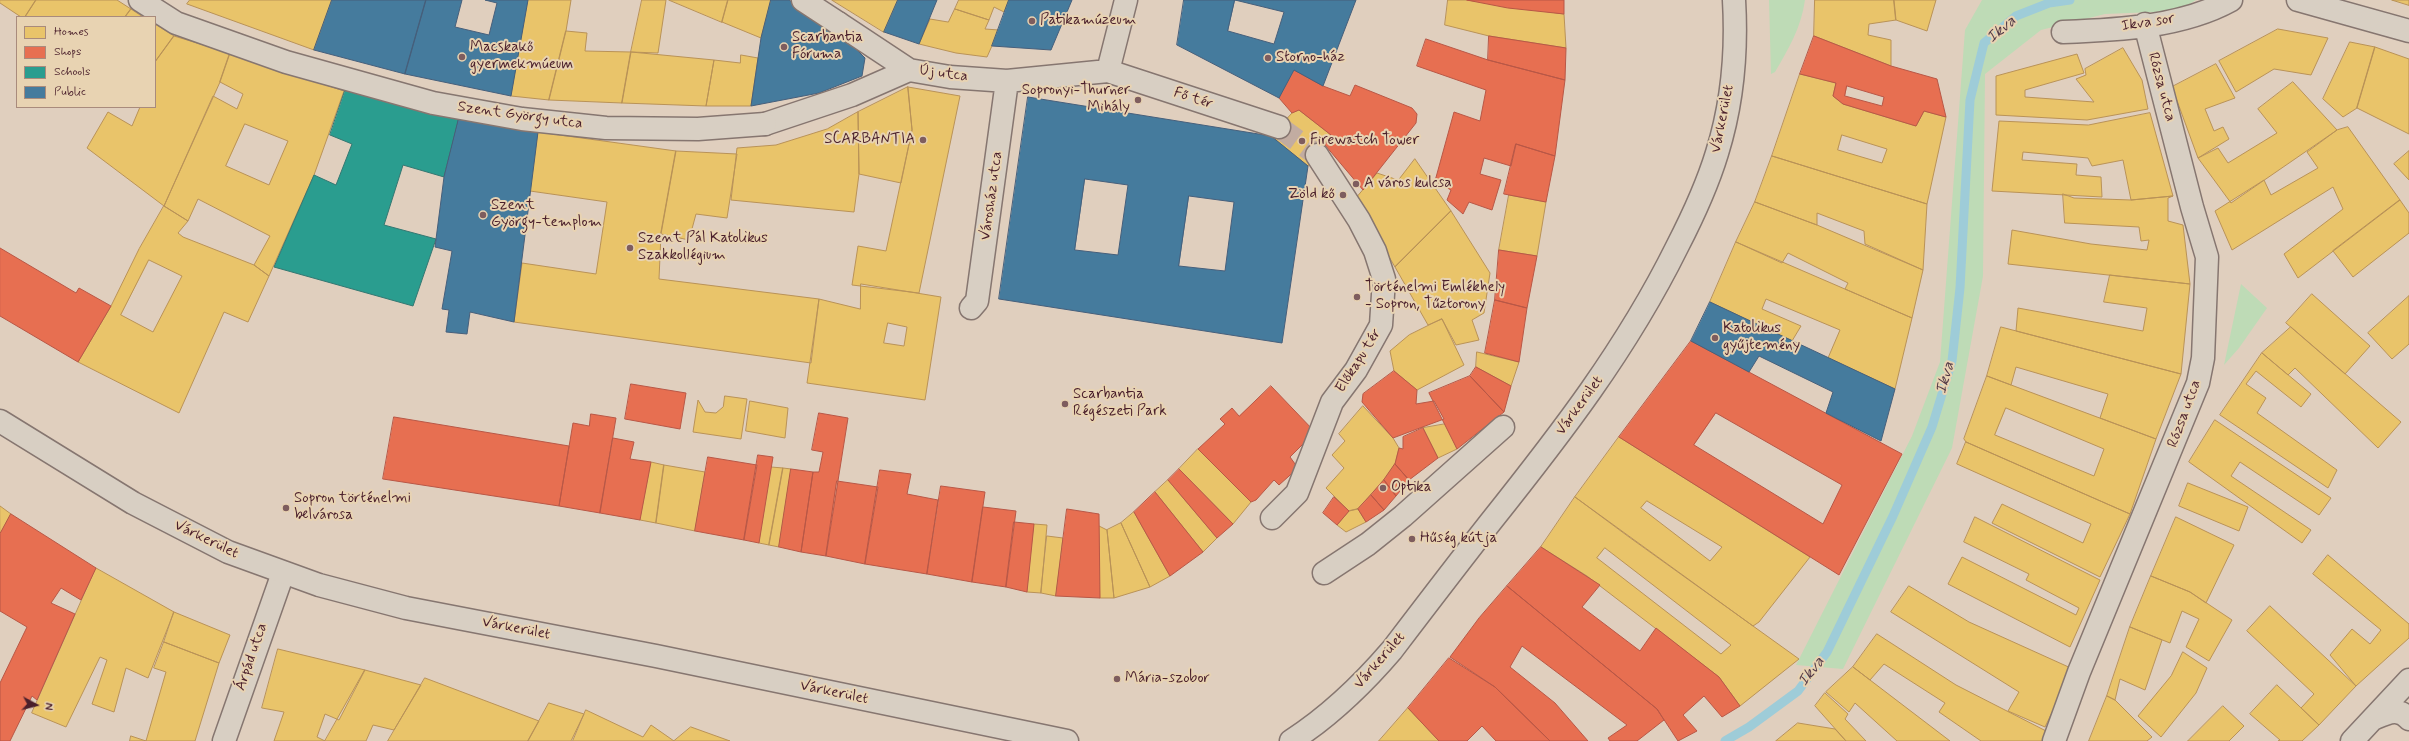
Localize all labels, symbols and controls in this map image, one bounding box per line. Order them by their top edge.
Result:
street label: Ikva sor [2120,10,2176,36]
place label: Patikamúzeum [1040,12,1136,30]
water label: Ikva [1984,12,2020,48]
legend [16,16,156,108]
marker: Patikamúzeum [1027,16,1037,26]
text: Homes [54,24,89,40]
place label: Scarbantia Fóruma [792,29,863,64]
place label: Macskakő gyermekmúeum [470,39,573,74]
marker: Scarbantia Fóruma [779,42,789,52]
text: Shops [54,44,81,60]
place label: Storno-ház [1276,49,1345,67]
street label: Rózsa utca [2143,50,2179,124]
marker: Macskakő gyermekmúeum [457,52,467,62]
marker: Storno-ház [1263,53,1273,63]
street label: Új utca [917,62,969,86]
text: Schools [54,64,90,80]
place label: Sopronyi-Thurner Mihály [1022,82,1130,117]
street label: Várkerület [1708,83,1738,155]
text: Public [54,84,86,100]
street label: Fő tér [1171,84,1215,114]
marker: Sopronyi-Thurner Mihály [1133,95,1143,105]
street label: Szent György utca [456,98,584,134]
place label: SCARBANTIA [824,131,915,149]
place label: Firewatch Tower [1310,132,1419,150]
marker: SCARBANTIA [918,135,928,145]
marker: Firewatch Tower [1297,136,1307,146]
street label: Városház utca [977,150,1007,242]
place label: A város kulcsa [1364,175,1452,193]
marker: A város kulcsa [1351,179,1361,189]
place label: Zöld kő [1288,186,1335,204]
marker: Zöld kő [1338,190,1348,200]
place label: Szent György-templom [491,197,602,232]
marker: Szent György-templom [478,210,488,220]
place label: Szent Pál Katolikus Szakkollégium [638,230,768,265]
marker: Szent Pál Katolikus Szakkollégium [625,243,635,253]
place label: Történelmi Emlékhely - Sopron, Tűztorony [1365,279,1505,314]
marker: Történelmi Emlékhely - Sopron, Tűztorony [1352,292,1362,302]
place label: Katolikus gyűjtemény [1723,320,1800,355]
street label: Előkapu tér [1332,326,1386,396]
marker: Katolikus gyűjtemény [1710,333,1720,343]
water label: Ikva [1933,360,1959,396]
street label: Várkerület [1552,373,1608,439]
street label: Rózsa utca [2164,378,2206,450]
place label: Scarbantia Régészeti Park [1073,386,1167,421]
marker: Scarbantia Régészeti Park [1060,399,1070,409]
place label: Optika [1391,479,1432,497]
marker: Optika [1378,483,1388,493]
place label: Sopron történelmi belvárosa [294,490,411,525]
marker: Sopron történelmi belvárosa [281,503,291,513]
street label: Várkerület [171,517,241,563]
place label: Hűség kútja [1420,530,1497,548]
marker: Hűség kútja [1407,534,1417,544]
street label: Várkerület [480,614,552,644]
street label: Árpád utca [232,621,272,693]
street label: Várkerület [1351,629,1409,693]
water label: Ikva [1795,653,1829,691]
place label: Mária-szobor [1125,670,1210,688]
marker: Mária-szobor [1112,674,1122,684]
street label: Várkerület [798,677,870,709]
north arrow [16,685,56,725]
text: N [41,702,55,711]

